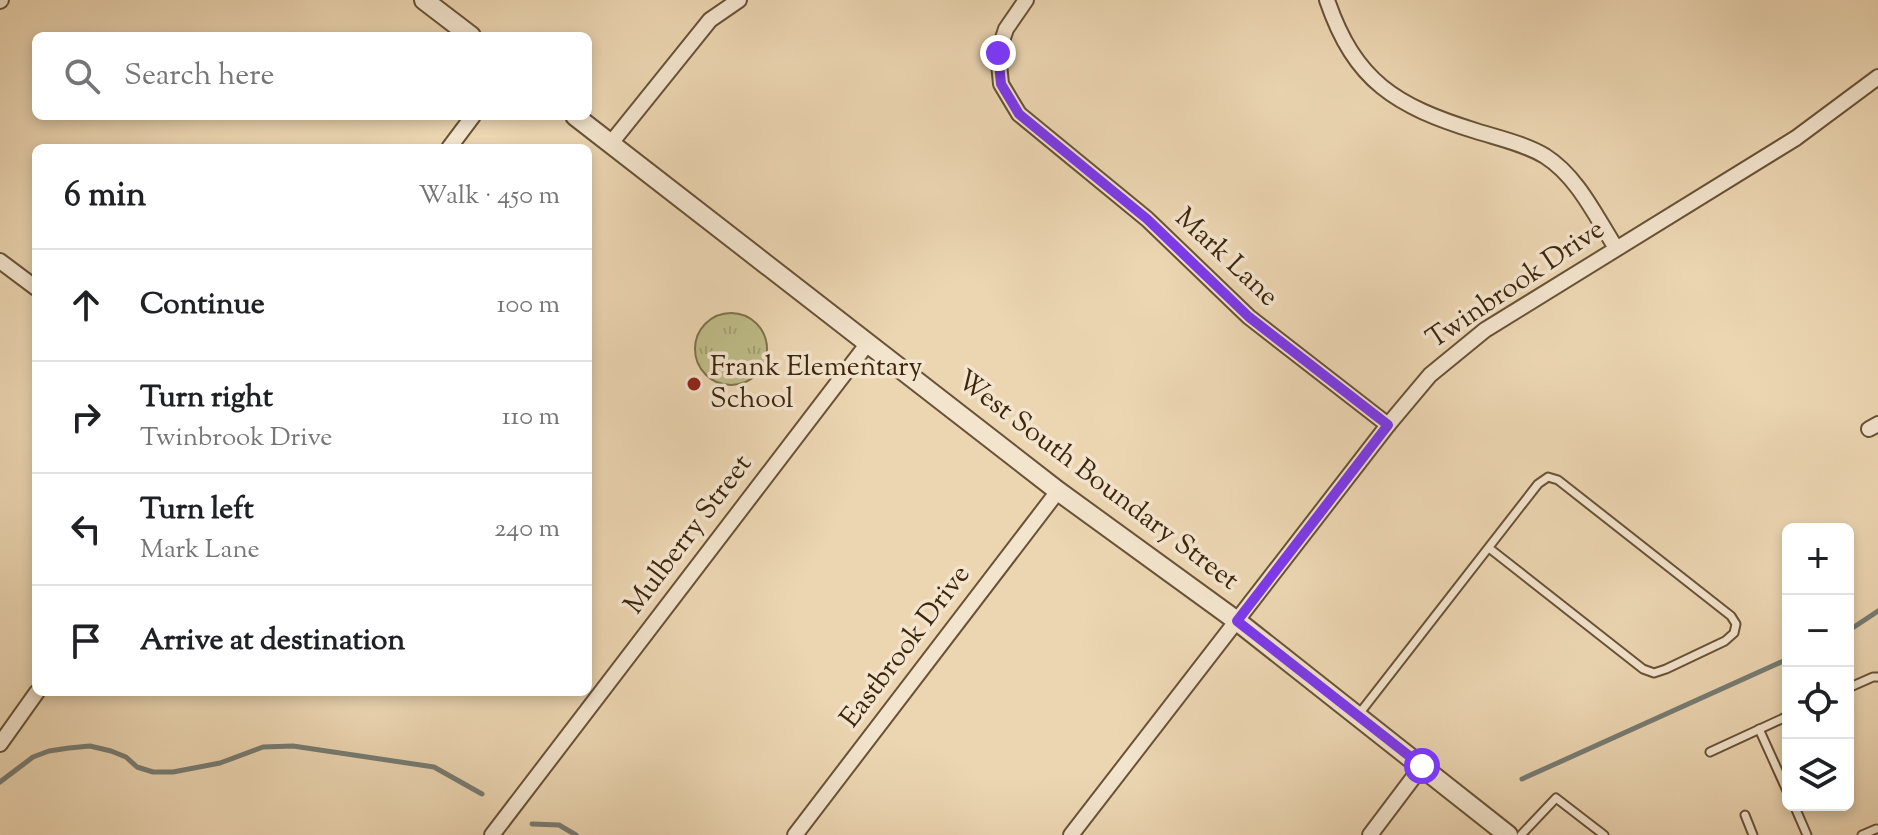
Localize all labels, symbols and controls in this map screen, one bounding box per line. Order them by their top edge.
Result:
search box [32,32,592,120]
route end [980,35,1016,71]
icon: search [60,54,104,98]
text: Search here [124,55,274,98]
text: 6 min [64,172,146,221]
text: Walk · 450 m [419,178,560,215]
street label: Mark Lane [1165,199,1287,317]
street label: Twinbrook Drive [1419,210,1613,360]
icon: ahead [64,283,108,327]
text: Continue [140,284,265,327]
text: 100 m [497,287,560,324]
place label: Frank Elementary School [710,348,923,420]
street label: West South Boundary Street [947,361,1247,601]
marker: Frank Elementary School [685,375,703,393]
text: Turn right [140,377,273,420]
icon: right [64,395,108,439]
text: 110 m [502,399,560,436]
text: Twinbrook Drive [140,420,332,457]
street label: Mulberry Street [616,446,763,623]
text: Turn left [140,489,254,532]
icon: left [64,507,108,551]
text: 240 m [494,511,560,548]
map controls [1782,523,1854,811]
button: + [1782,523,1854,595]
text: Mark Lane [140,532,260,569]
street label: Eastbrook Drive [831,557,981,737]
button: − [1782,595,1854,667]
icon: arrive [64,619,108,663]
text: Arrive at destination [140,620,405,663]
button: locate [1782,667,1854,739]
button: layers [1782,739,1854,811]
route start [1404,748,1440,784]

